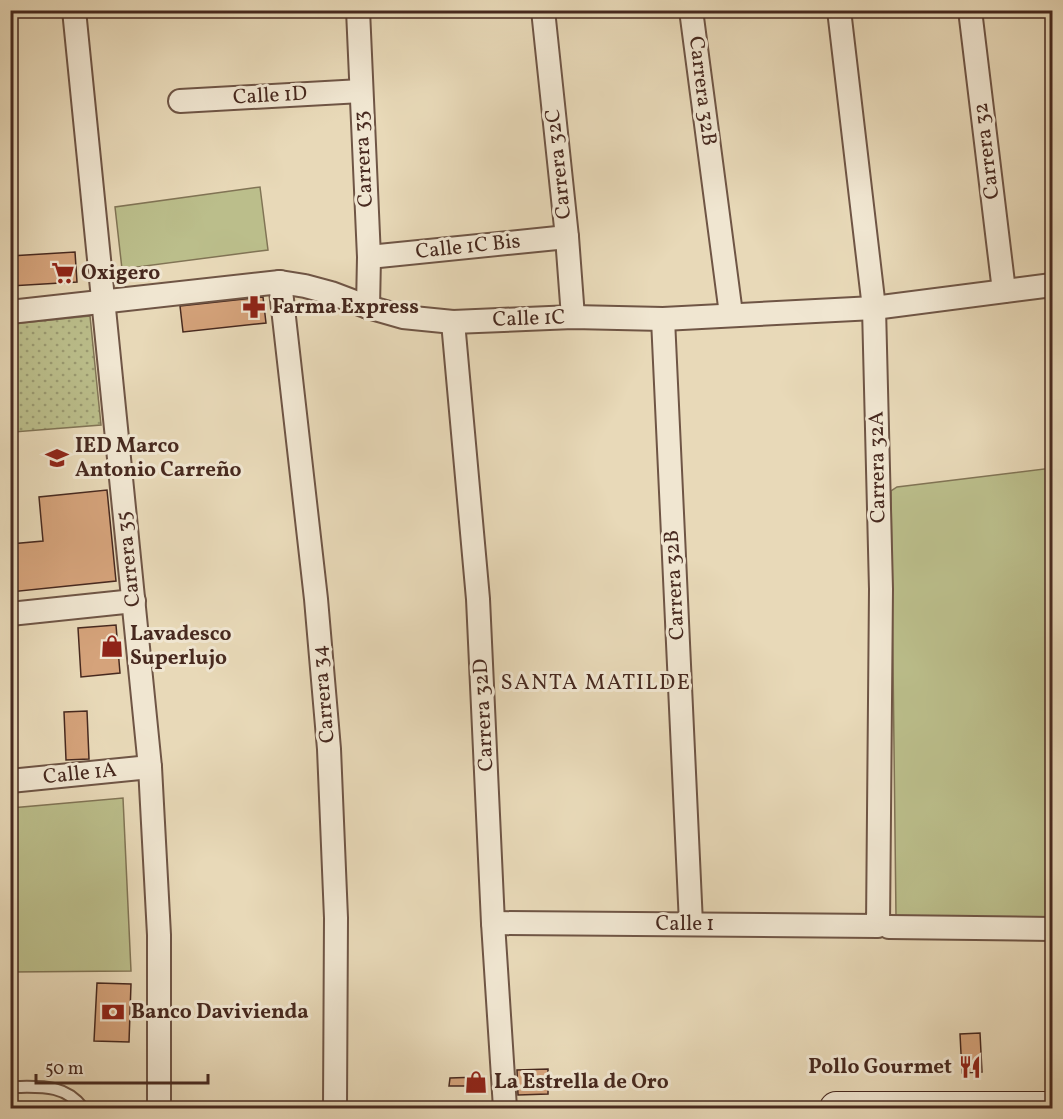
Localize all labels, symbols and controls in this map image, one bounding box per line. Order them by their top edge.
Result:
street label: Carrera 32B [681,34,723,148]
street label: Calle 1D [232,80,308,112]
street label: Carrera 32 [967,101,1007,201]
street label: Carrera 32C [539,107,579,221]
street label: Carrera 33 [347,110,381,208]
street label: Calle 1C Bis [414,227,522,267]
place label: Oxigero [81,259,160,288]
supermarket icon: Oxigero [50,260,76,286]
place label: Farma Express [272,293,419,322]
pharmacy icon: Farma Express [241,294,267,320]
street label: Calle 1C [492,303,566,335]
street label: Carrera 32A [863,411,893,523]
place label: IED Marco Antonio Carreño [75,432,242,485]
school or university icon: IED Marco Antonio Carreño [44,445,70,471]
street label: Carrera 35 [110,510,148,608]
street label: Carrera 32B [658,529,692,641]
place label: Lavadesco Superlujo [130,620,231,673]
shop icon: Lavadesco Superlujo [99,633,125,659]
street label: Carrera 34 [305,644,343,744]
street label: Carrera 32D [467,658,501,772]
district label: SANTA MATILDE [501,668,691,699]
street label: Calle 1A [42,756,118,792]
street label: Calle 1 [655,910,715,939]
place label: Banco Davivienda [131,998,309,1027]
bank icon: Banco Davivienda [100,999,126,1025]
scale bar [36,1047,208,1085]
place label: Pollo Gourmet [808,1053,952,1082]
restaurant icon: Pollo Gourmet [957,1054,983,1080]
text: 50 m [45,1057,84,1082]
place label: La Estrella de Oro [494,1068,669,1097]
shop icon: La Estrella de Oro [463,1069,489,1095]

